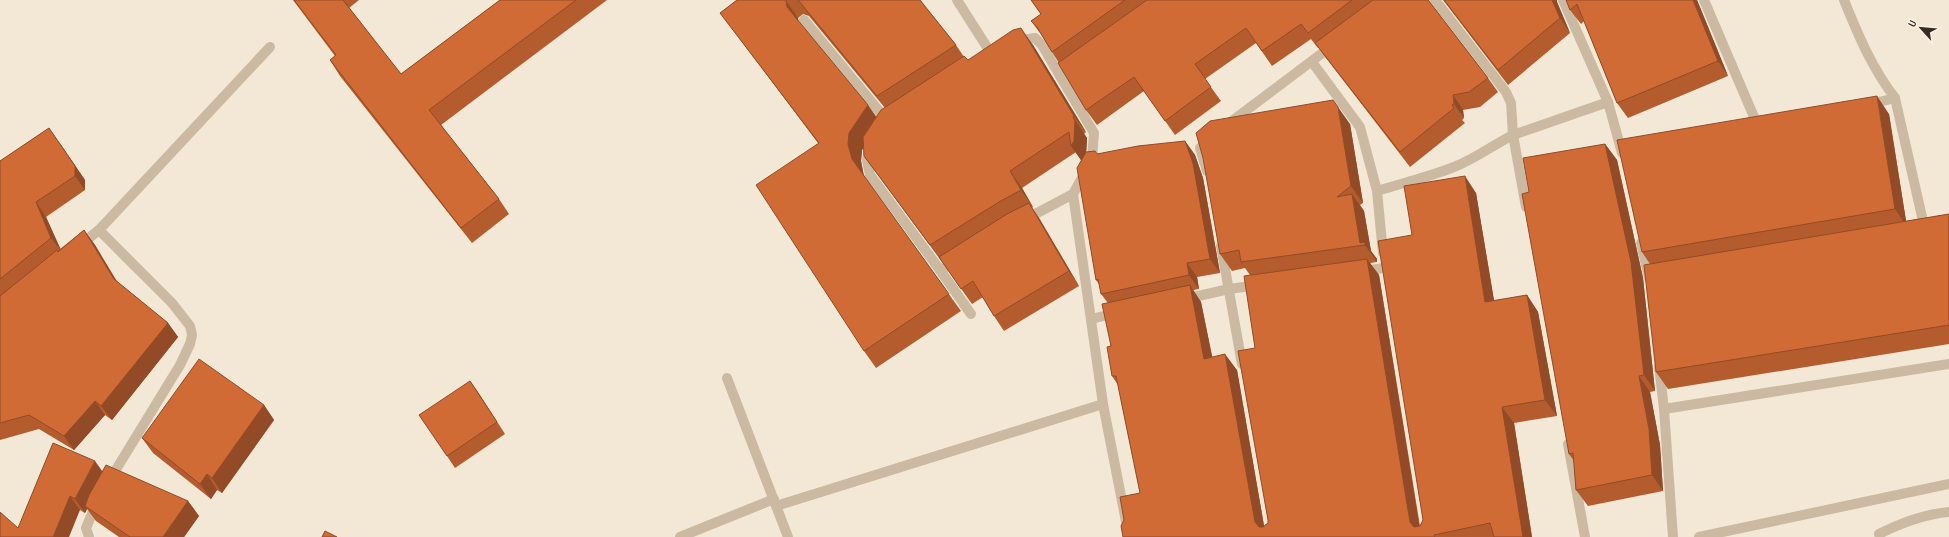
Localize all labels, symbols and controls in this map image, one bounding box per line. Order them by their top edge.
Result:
north arrow [1901,8,1941,48]
text: U [1905,18,1920,29]

